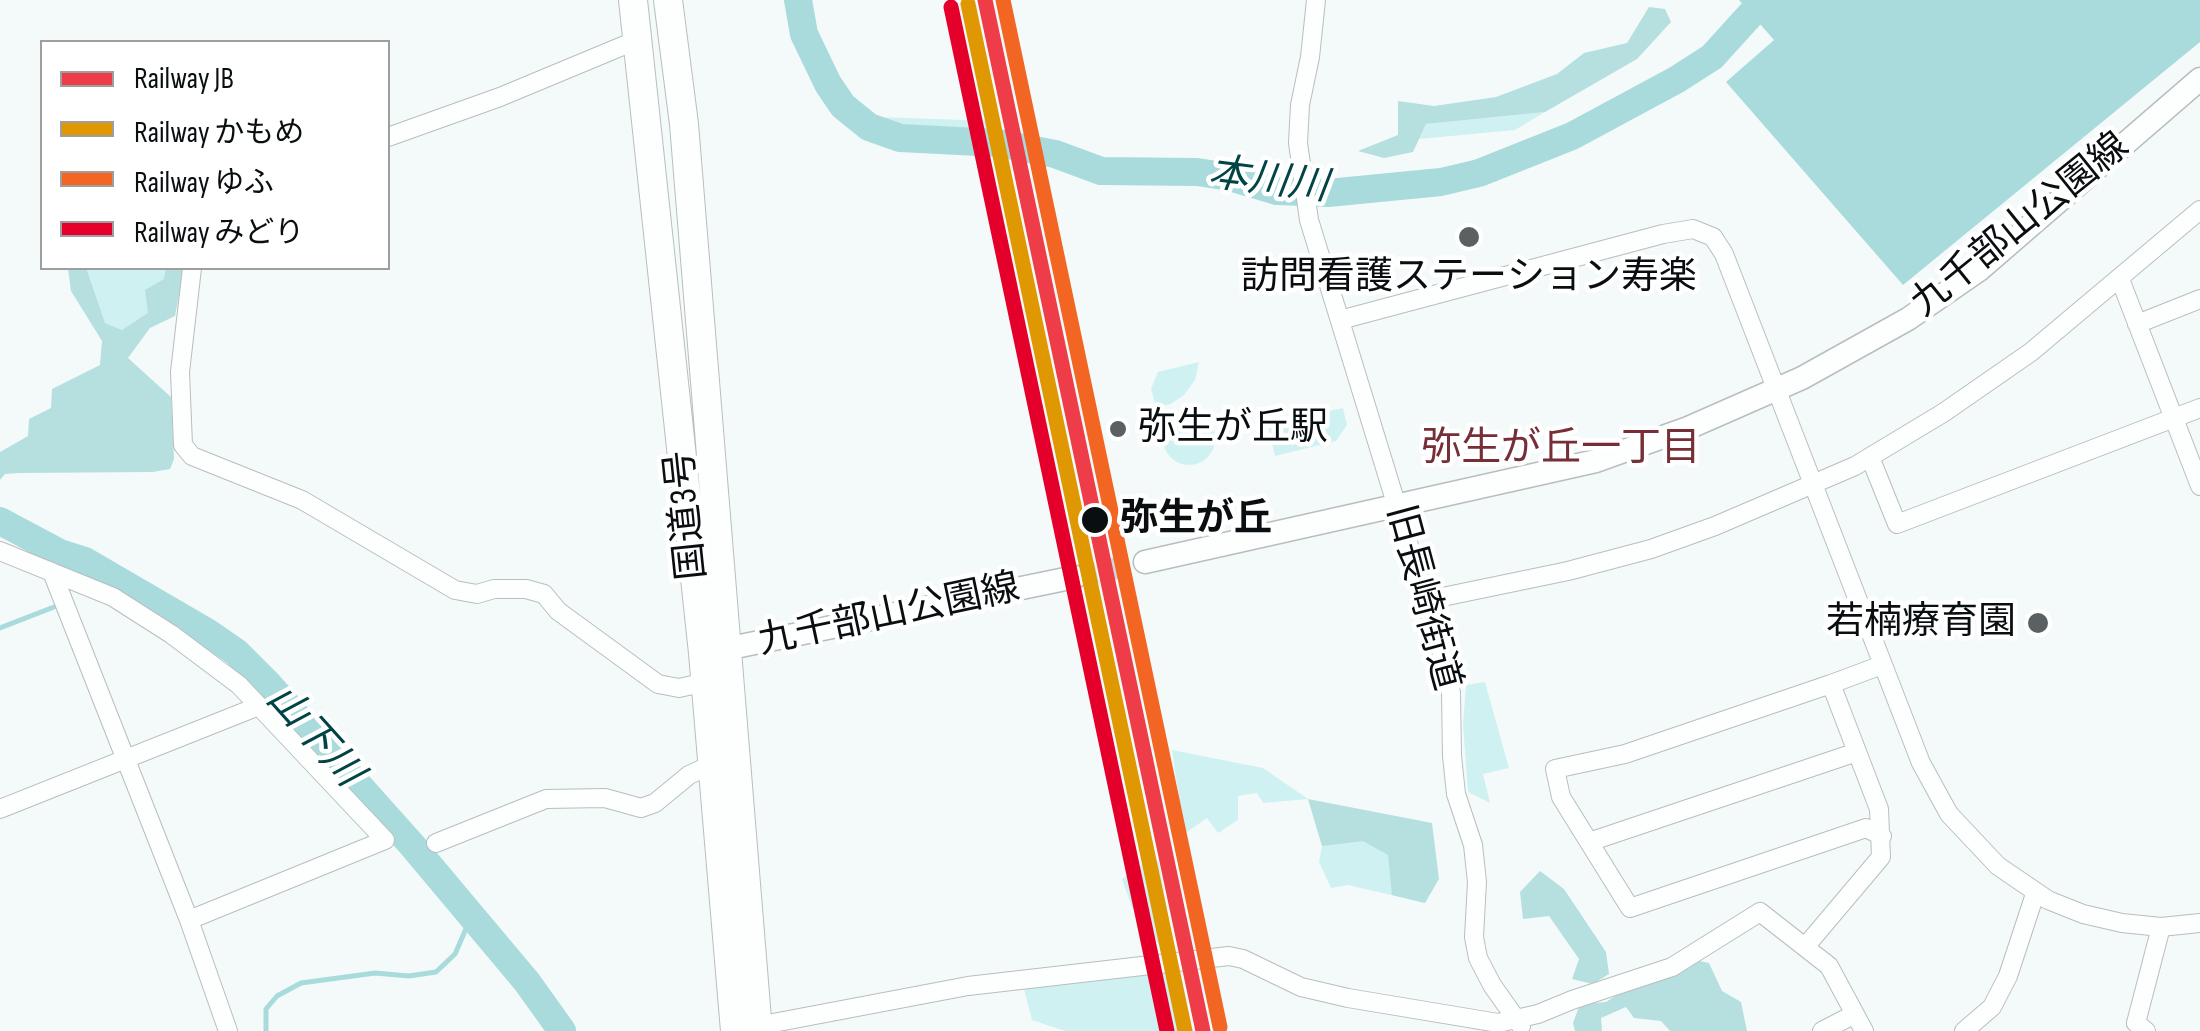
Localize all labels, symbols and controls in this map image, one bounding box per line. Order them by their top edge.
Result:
legend [40,40,390,270]
text: Railway JB [134,61,234,97]
text: Railway かもめ [134,115,304,151]
street label: 九千部山公園線 [1903,125,2139,327]
water label: 本川川 [1206,151,1330,213]
text: Railway ゆふ [134,165,274,201]
text: Railway みどり [134,215,304,251]
marker: 訪問看護ステーション寿楽 [1456,224,1482,250]
place label: 訪問看護ステーション寿楽 [1241,255,1697,301]
place label: 弥生が丘駅 [1138,406,1328,452]
marker: 弥生が丘駅 [1107,418,1129,440]
district label: 弥生が丘一丁目 [1421,426,1701,474]
street label: 国道3号 [659,448,717,582]
place label: 弥生が丘 [1120,497,1272,543]
street label: 旧長崎街道 [1375,500,1469,696]
marker: 弥生が丘 [1079,504,1111,536]
street label: 九千部山公園線 [754,566,1024,666]
place label: 若楠療育園 [1826,600,2016,646]
marker: 若楠療育園 [2025,610,2051,636]
water label: 山下川 [255,676,371,798]

